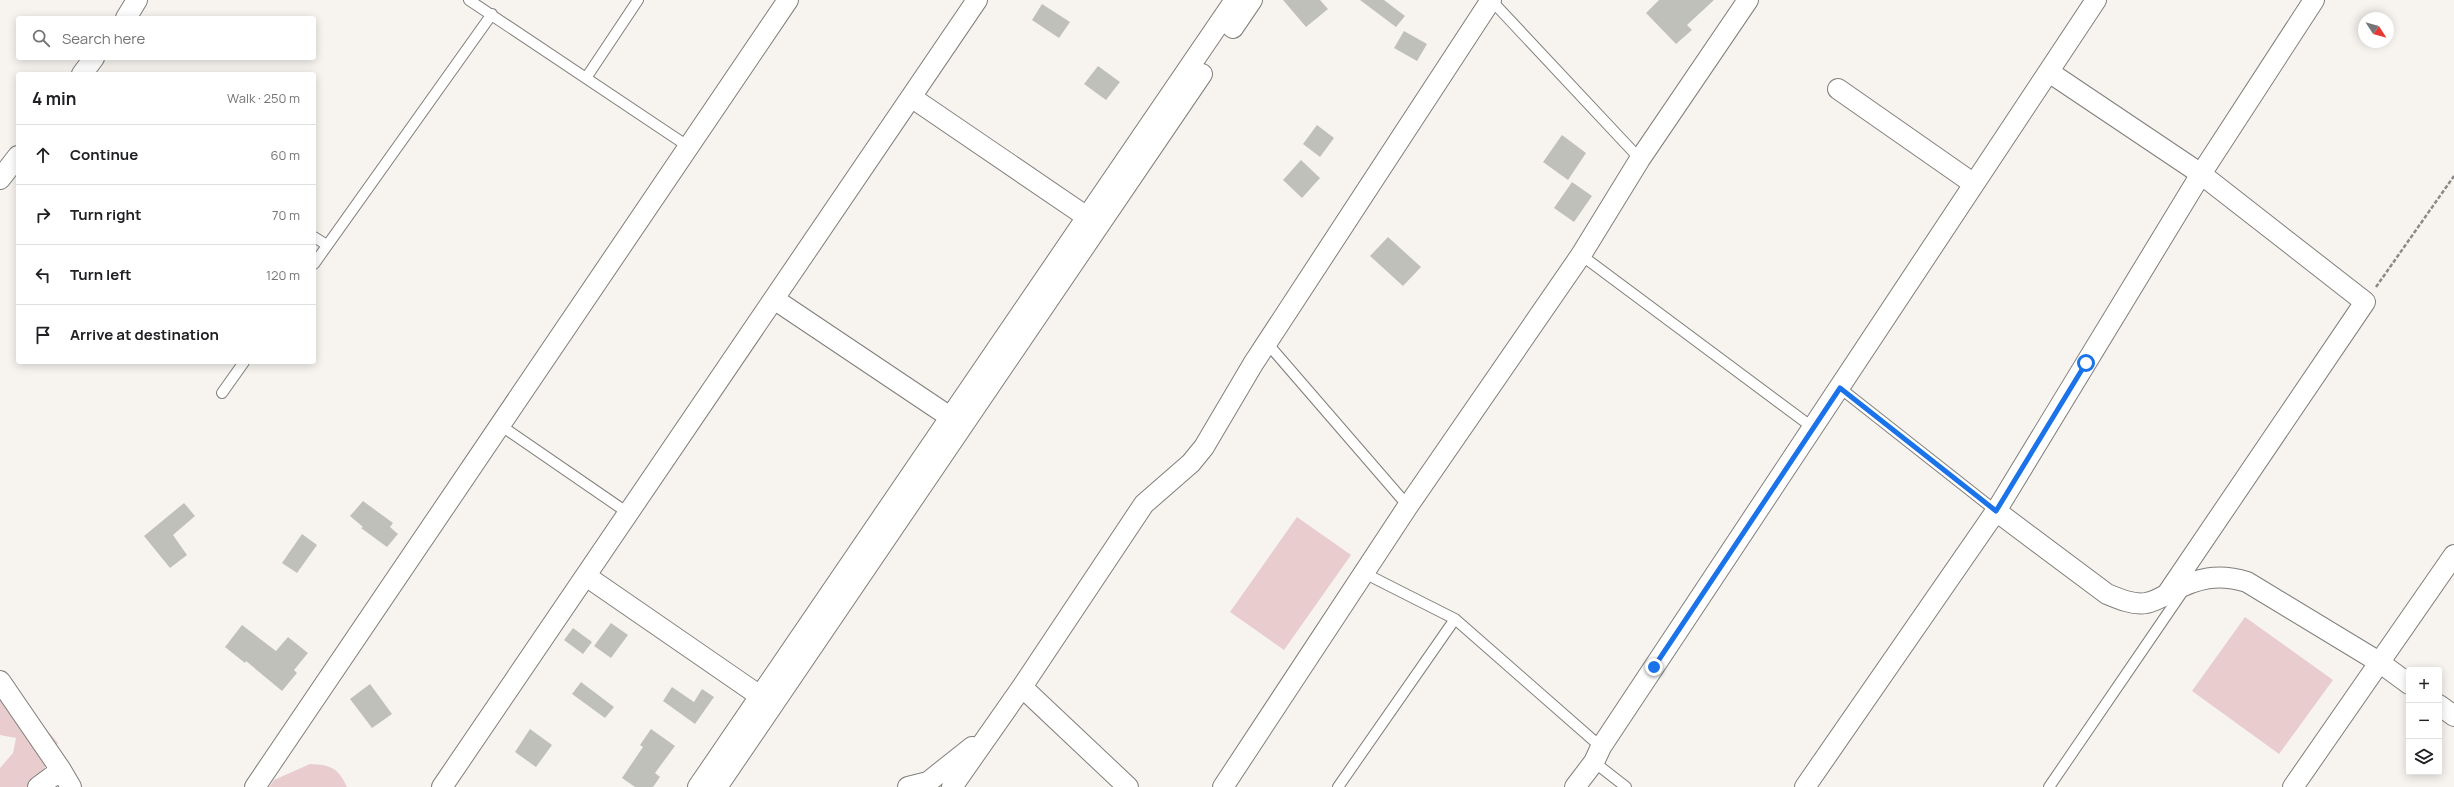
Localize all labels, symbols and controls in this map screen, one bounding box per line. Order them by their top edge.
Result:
north arrow [2358,12,2394,48]
search box [16,16,316,60]
icon: search [30,27,52,49]
text: Search here [62,28,145,49]
text: 4 min [32,87,76,110]
text: Walk · 250 m [227,89,300,107]
icon: ahead [32,144,54,166]
text: Continue [70,144,138,165]
text: 60 m [270,146,300,164]
icon: right [32,204,54,226]
text: Turn right [70,204,141,225]
text: 70 m [272,206,300,224]
icon: left [32,264,54,286]
text: Turn left [70,264,132,285]
text: 120 m [266,266,300,284]
icon: arrive [32,324,54,346]
text: Arrive at destination [70,324,219,345]
route start [2077,354,2095,372]
route end [1645,658,1663,676]
map controls [2406,667,2442,775]
button: + [2406,667,2442,703]
button: − [2406,703,2442,739]
button: layers [2406,739,2442,775]

